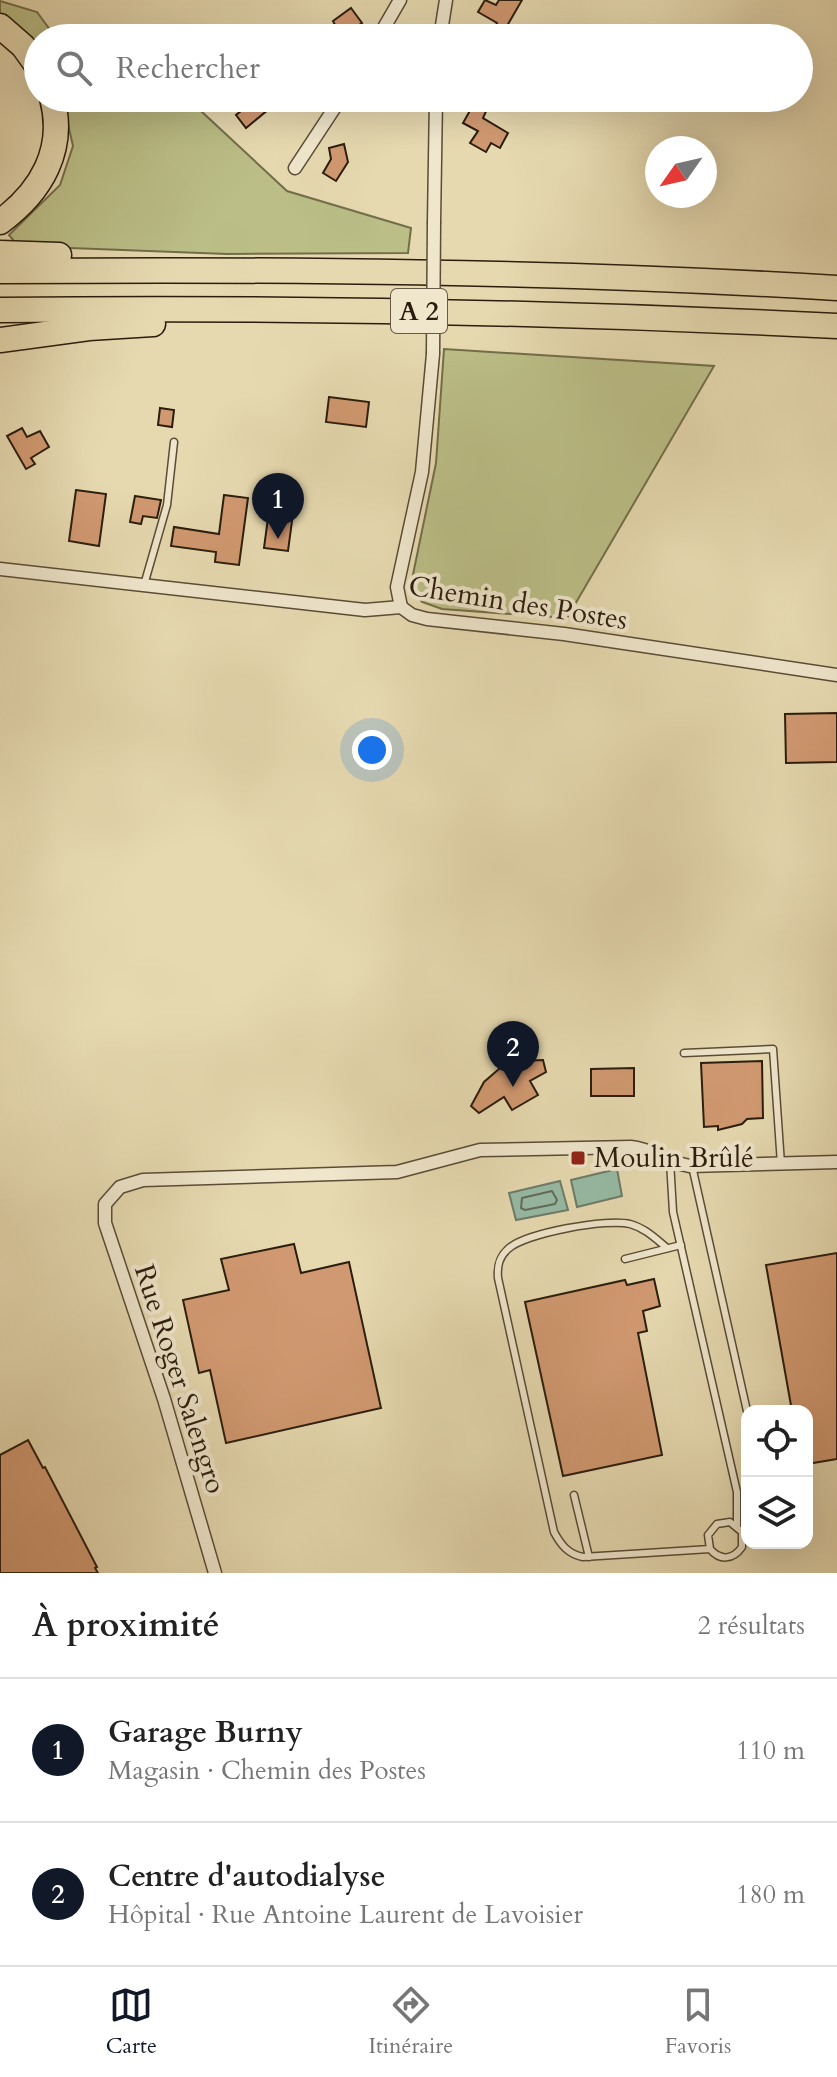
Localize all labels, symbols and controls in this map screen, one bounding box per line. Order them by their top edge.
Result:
search box [24,24,813,112]
icon: search [52,46,96,90]
text: Rechercher [116,48,260,89]
north arrow [645,136,717,208]
road number: A 2 [391,289,447,333]
pin: 1 [252,473,304,539]
street label: Chemin des Postes [406,567,630,639]
your location [352,730,392,770]
pin: 2 [487,1021,539,1087]
place label: Moulin Brûlé [594,1139,754,1177]
marker: Moulin Brûlé [569,1149,587,1167]
street label: Rue Roger Salengro [125,1260,235,1498]
map controls [741,1405,813,1549]
button: locate [741,1405,813,1477]
button: layers [741,1477,813,1549]
text: À proximité [32,1602,219,1648]
text: 2 résultats [697,1608,805,1643]
text: Garage Burny [108,1712,303,1753]
text: 1 [51,1733,65,1768]
text: 110 m [736,1733,805,1768]
text: Magasin · Chemin des Postes [108,1753,426,1788]
text: Centre d'autodialyse [108,1856,386,1897]
text: 2 [51,1877,65,1912]
text: 180 m [736,1877,805,1912]
text: Hôpital · Rue Antoine Laurent de Lavoisier [108,1897,583,1932]
tab: Carte [106,1983,157,2061]
tab: Itinéraire [368,1983,453,2061]
tab: Favoris [665,1983,731,2061]

